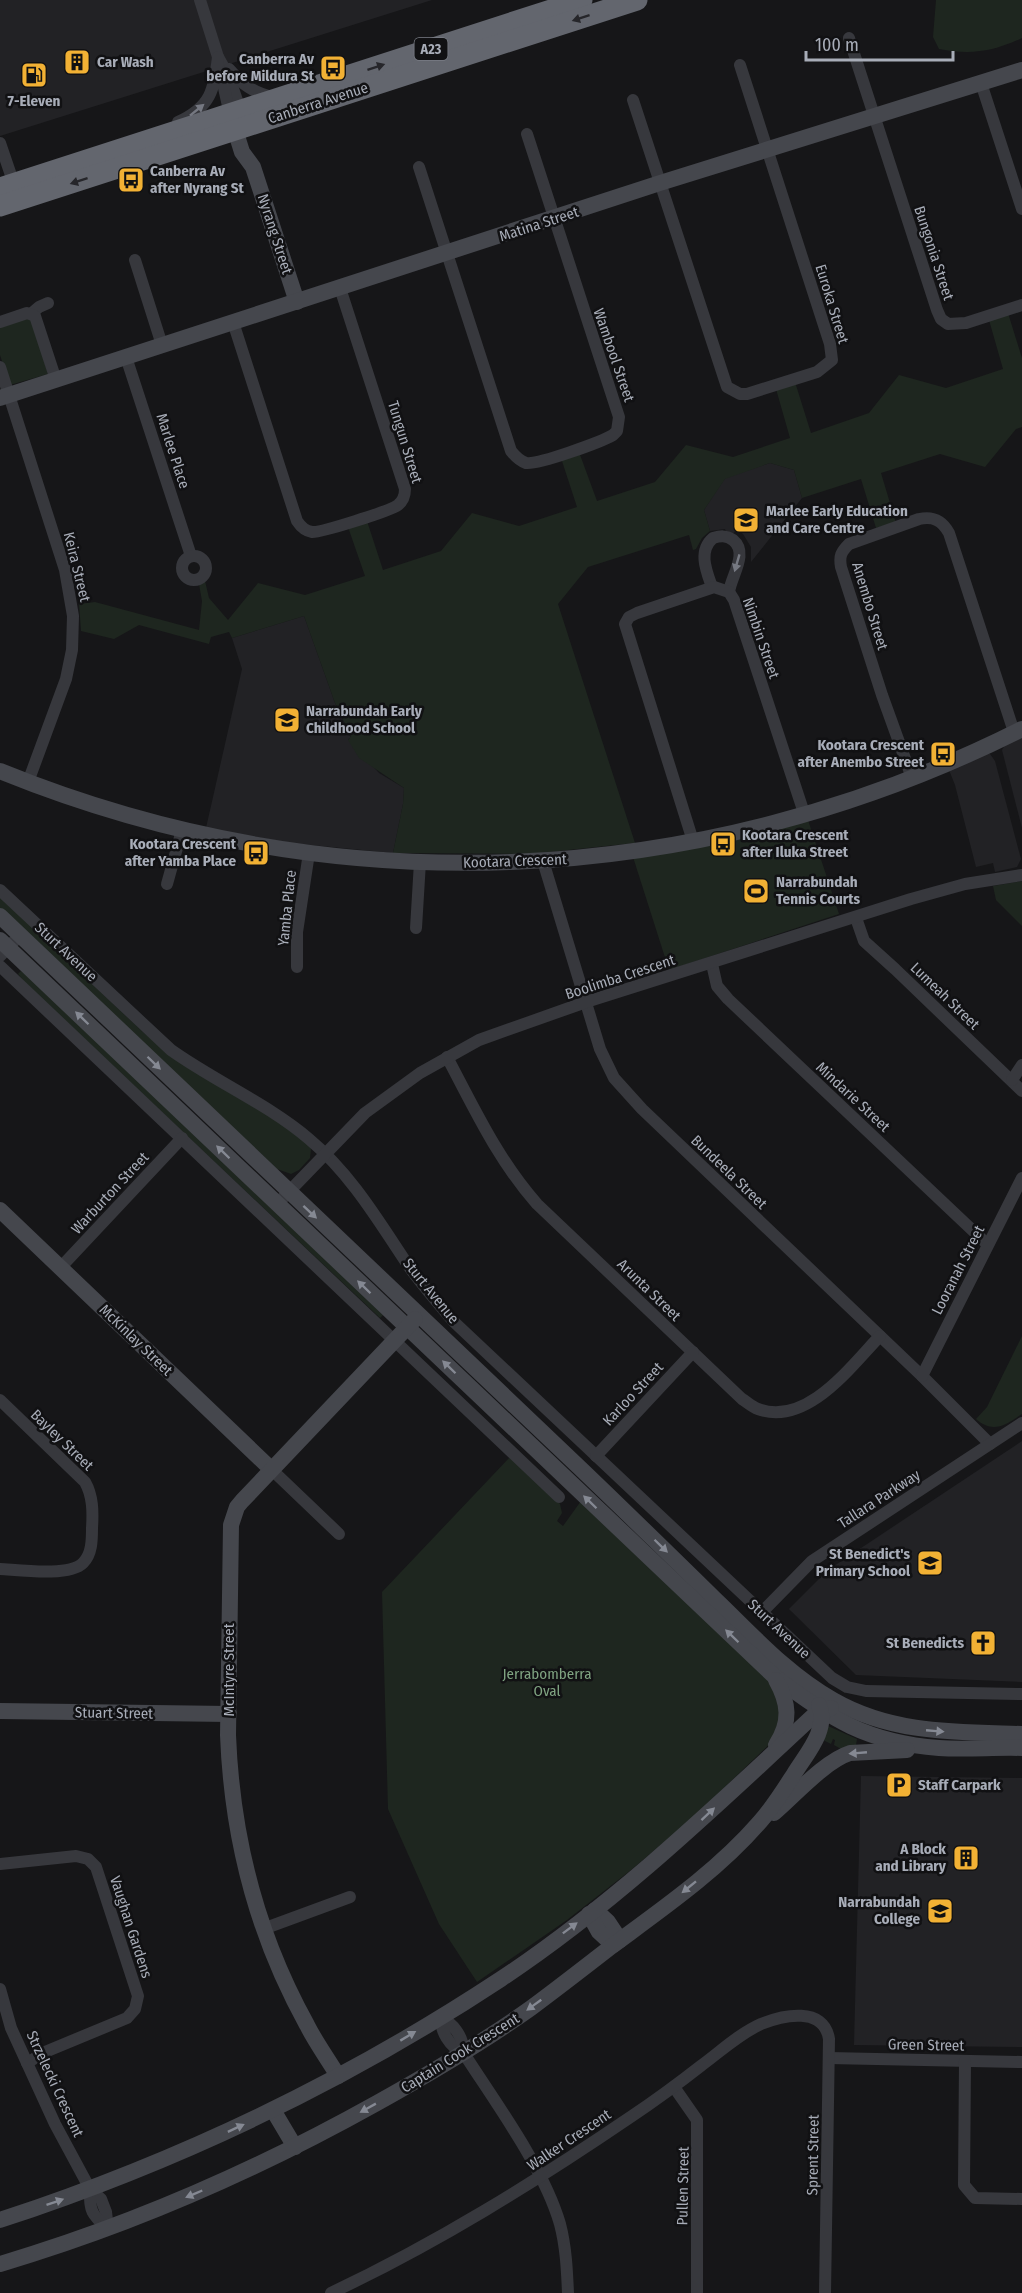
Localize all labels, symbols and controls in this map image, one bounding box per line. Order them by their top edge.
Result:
one-way arrow [572,14,590,23]
scale bar [806,24,953,62]
text: 100 m [815,34,859,56]
road number: A23 [414,38,448,60]
building icon: Car Wash [62,47,92,77]
place label: Canberra Av before Mildura St [206,50,315,85]
place label: Car Wash [97,53,154,71]
bus stop icon: Canberra Av before Mildura St [318,53,348,83]
fuel station icon: 7-Eleven [19,60,49,90]
one-way arrow [367,62,385,71]
street label: Canberra Avenue [266,78,370,128]
place label: 7-Eleven [8,92,61,110]
one-way arrow [189,104,205,117]
place label: Canberra Av after Nyrang St [150,162,244,197]
bus stop icon: Canberra Av after Nyrang St [116,165,146,195]
one-way arrow [70,176,88,186]
street label: Nyrang Street [254,192,296,276]
street label: Matina Street [497,203,581,245]
street label: Bungonia Street [910,204,958,303]
street label: Euroka Street [811,262,853,346]
street label: Wambool Street [590,306,638,404]
street label: Tungun Street [384,399,426,485]
street label: Marlee Place [152,411,194,491]
place label: Marlee Early Education and Care Centre [766,502,908,537]
school or university icon: Marlee Early Education and Care Centre [731,505,761,535]
street label: Keira Street [60,530,94,604]
one-way arrow [732,554,741,572]
street label: Anembo Street [848,560,892,652]
street label: Nimbin Street [739,595,783,681]
place label: Narrabundah Early Childhood School [306,702,423,737]
school or university icon: Narrabundah Early Childhood School [272,705,302,735]
place label: Kootara Crescent after Anembo Street [797,736,925,771]
bus stop icon: Kootara Crescent after Anembo Street [928,739,958,769]
place label: Kootara Crescent after Iluka Street [742,826,849,861]
bus stop icon: Kootara Crescent after Iluka Street [708,829,738,859]
place label: Kootara Crescent after Yamba Place [125,835,237,870]
bus stop icon: Kootara Crescent after Yamba Place [241,838,271,868]
street label: Kootara Crescent [463,850,567,872]
street label: Yamba Place [274,869,300,947]
place label: Narrabundah Tennis Courts [776,873,861,908]
sports icon: Narrabundah Tennis Courts [741,876,771,906]
street label: Sturt Avenue [31,919,101,985]
street label: Boolimba Crescent [563,951,677,1003]
street label: Lumeah Street [907,959,983,1033]
one-way arrow [74,1011,89,1025]
one-way arrow [146,1055,160,1069]
street label: Mindarie Street [812,1058,894,1136]
street label: Bundeela Street [687,1131,771,1213]
one-way arrow [216,1146,230,1160]
street label: Warburton Street [68,1148,153,1238]
one-way arrow [303,1204,317,1218]
street label: Looranah Street [928,1222,988,1318]
street label: Sturt Avenue [399,1255,463,1327]
street label: Arunta Street [613,1255,685,1325]
one-way arrow [357,1280,372,1294]
street label: McKinlay Street [96,1301,176,1379]
street label: Karloo Street [599,1358,667,1430]
one-way arrow [442,1361,456,1375]
street label: Bayley Street [27,1406,97,1474]
street label: Tallara Parkway [835,1466,924,1532]
one-way arrow [584,1495,598,1509]
one-way arrow [654,1539,668,1553]
place label: St Benedict's Primary School [816,1545,911,1580]
school or university icon: St Benedict's Primary School [915,1548,945,1578]
street label: Sturt Avenue [744,1596,814,1662]
street label: McIntyre Street [220,1623,238,1717]
church icon: St Benedicts [968,1628,998,1658]
one-way arrow [724,1629,739,1643]
place label: St Benedicts [886,1634,964,1652]
park label: Jerrabomberra Oval [502,1665,592,1700]
street label: Stuart Street [75,1703,153,1723]
one-way arrow [926,1726,945,1736]
one-way arrow [849,1748,868,1758]
parking icon: Staff Carpark [884,1770,914,1800]
place label: Staff Carpark [918,1776,1001,1794]
one-way arrow [701,1807,716,1821]
place label: A Block and Library [875,1840,947,1875]
building icon: A Block and Library [951,1843,981,1873]
street label: Vaughan Gardens [106,1874,156,1980]
one-way arrow [681,1880,696,1892]
place label: Narrabundah College [838,1893,920,1928]
school or university icon: Narrabundah College [925,1896,955,1926]
one-way arrow [561,1922,577,1934]
one-way arrow [527,1999,542,2011]
street label: Captain Cook Crescent [397,2009,523,2097]
street label: Strzelecki Crescent [23,2028,88,2140]
one-way arrow [400,2031,416,2042]
street label: Green Street [888,2035,965,2055]
one-way arrow [359,2103,376,2113]
street label: Walker Crescent [524,2105,614,2175]
street label: Sprent Street [803,2114,823,2196]
one-way arrow [227,2123,244,2132]
street label: Pullen Street [673,2146,693,2226]
one-way arrow [184,2189,202,2199]
one-way arrow [46,2196,64,2206]

